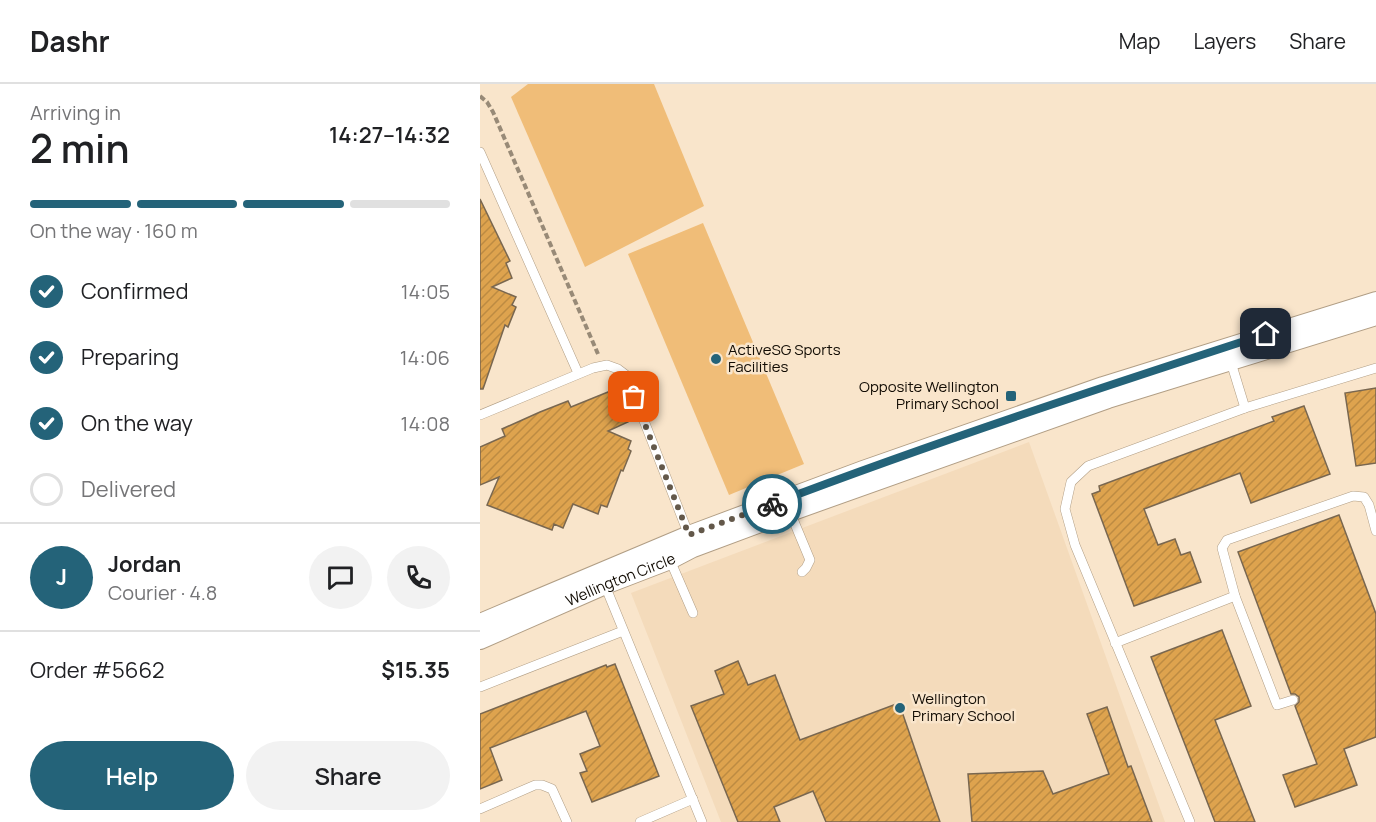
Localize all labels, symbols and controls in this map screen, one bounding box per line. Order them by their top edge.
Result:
text: Dashr [30,22,110,60]
text: Map [1119,27,1160,55]
text: Layers [1193,27,1256,55]
text: Share [1289,27,1346,55]
text: Arriving in [30,99,121,126]
text: 14:27–14:32 [329,120,450,150]
text: 2 min [30,121,129,175]
text: On the way · 160 m [30,217,198,244]
icon: check [30,275,63,308]
text: Confirmed [81,276,189,306]
text: 14:05 [401,278,450,305]
pin [1240,308,1291,359]
icon: home [1249,317,1282,350]
place label: ActiveSG Sports Facilities [728,339,841,377]
icon: check [30,341,63,374]
text: Preparing [81,342,179,372]
text: 14:06 [400,344,450,371]
marker: ActiveSG Sports Facilities [709,352,723,366]
pin [608,371,659,422]
place label: Opposite Wellington Primary School [859,376,999,414]
icon: bag [617,380,650,413]
marker: Opposite Wellington Primary School [1004,389,1018,403]
icon: check [30,407,63,440]
text: On the way [81,408,193,438]
text: 14:08 [401,410,450,437]
text: Delivered [81,474,176,504]
courier [742,474,802,534]
icon: bike [756,488,789,521]
button: chat [309,546,372,609]
button: phone [387,546,450,609]
street label: Wellington Circle [562,548,679,611]
text: Jordan [108,549,181,579]
text: J [56,562,67,592]
text: Courier · 4.8 [108,579,217,606]
text: Order #5662 [30,655,165,685]
text: $15.35 [381,655,450,685]
place label: Wellington Primary School [912,688,1015,726]
marker: Wellington Primary School [893,701,907,715]
button: Help [30,741,234,810]
button: Share [246,741,450,810]

